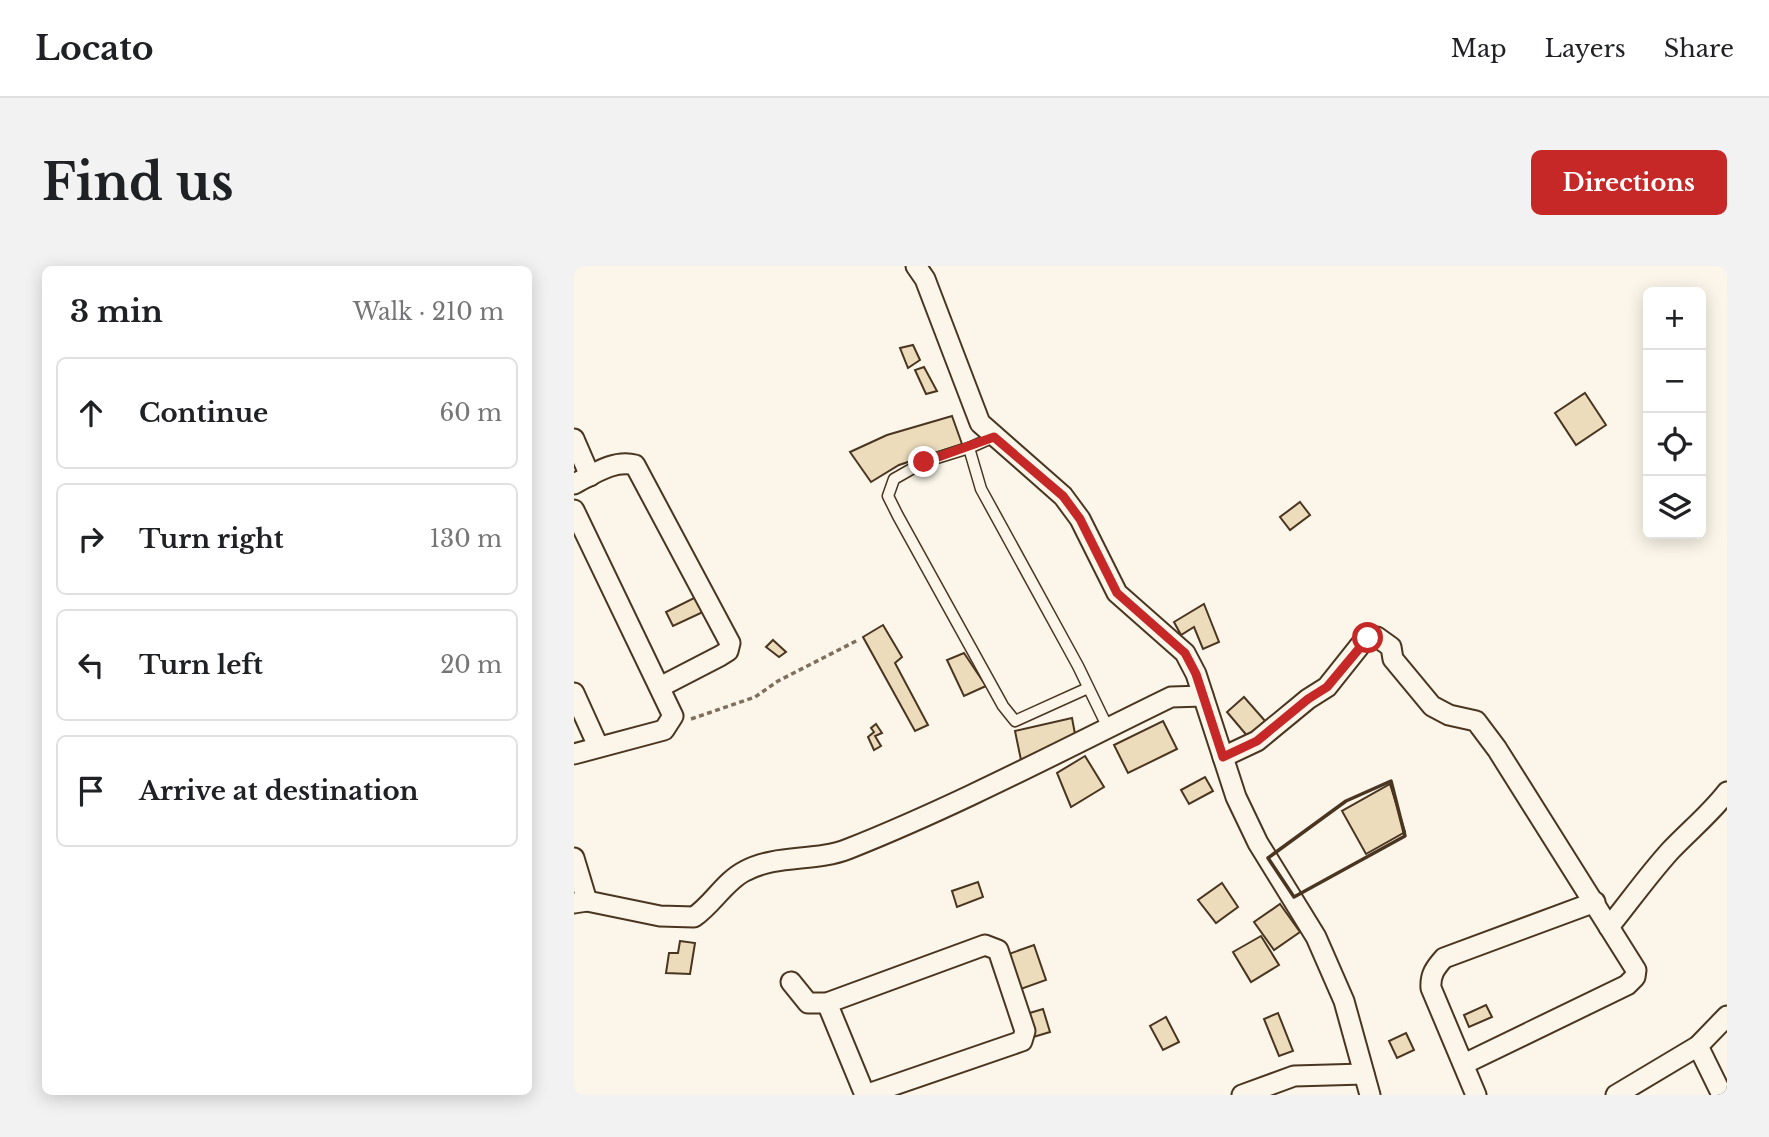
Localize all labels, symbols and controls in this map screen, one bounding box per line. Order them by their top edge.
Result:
text: Locato [35,28,154,69]
text: Map [1451,34,1507,63]
text: Layers [1545,34,1626,63]
text: Share [1664,34,1734,63]
button: Directions [1531,150,1727,215]
text: Find us [42,152,234,213]
map controls [1643,287,1706,539]
button: + [1643,287,1706,350]
text: 3 min [70,293,163,330]
text: Walk · 210 m [353,298,504,326]
button: − [1643,350,1706,413]
icon: ahead [72,394,110,432]
text: Continue [139,397,268,429]
text: 60 m [440,399,502,427]
button: locate [1643,413,1706,476]
route end [908,446,939,477]
button: layers [1643,476,1706,539]
icon: right [72,520,110,558]
text: Turn right [139,523,284,555]
text: 130 m [430,525,502,553]
route start [1352,622,1383,653]
icon: left [72,646,110,684]
text: Turn left [139,649,263,681]
text: 20 m [440,651,502,679]
icon: arrive [72,772,110,810]
text: Arrive at destination [139,775,419,807]

